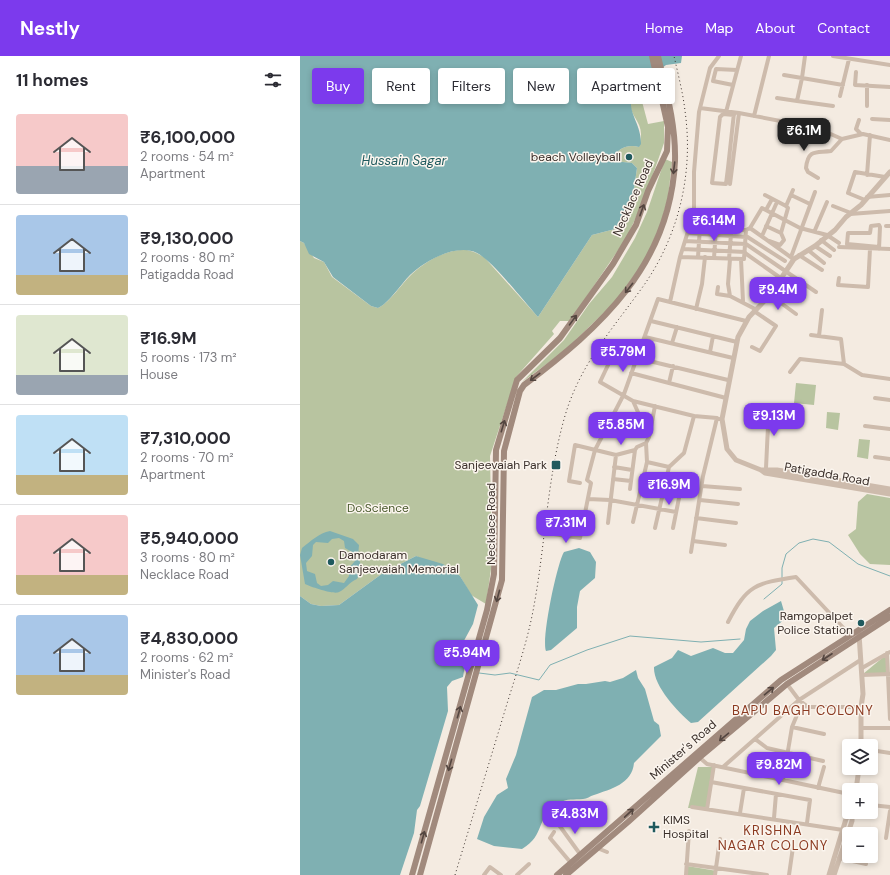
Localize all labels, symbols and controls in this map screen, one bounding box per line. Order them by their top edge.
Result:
text: Nestly [20,16,80,41]
text: Home [645,19,683,37]
text: Map [705,19,733,37]
text: About [755,19,795,37]
text: Contact [817,19,870,37]
chip: Buy [312,68,364,104]
chip: Rent [372,68,430,104]
chip: Filters [438,68,505,104]
chip: New [513,68,569,104]
chip: Apartment [577,68,675,104]
text: 11 homes [16,69,89,91]
icon: filters [262,69,284,91]
pin: ₹6.1M [776,118,832,152]
text: ₹6.1M [787,122,821,139]
text: ₹6,100,000 [140,126,235,148]
icon: home [48,130,96,178]
text: 2 rooms · 54 m² [140,148,234,165]
place label: beach Volleyball [531,149,621,165]
water label: Hussain Sagar [362,152,448,169]
marker: beach Volleyball [624,152,634,162]
street label: Necklace Road [609,157,657,239]
one-way arrow [670,161,678,174]
text: Apartment [140,165,205,182]
one-way arrow [638,205,646,217]
pin: ₹6.14M [681,208,747,242]
text: ₹6.14M [692,212,736,229]
text: ₹9,130,000 [140,227,233,249]
icon: home [48,231,96,279]
text: 2 rooms · 80 m² [140,249,235,266]
text: Patigadda Road [140,266,234,283]
pin: ₹9.4M [750,277,806,311]
text: ₹9.4M [758,281,798,298]
one-way arrow [624,282,633,293]
one-way arrow [569,315,577,326]
text: ₹16.9M [140,327,196,349]
icon: home [48,331,96,379]
pin: ₹5.79M [590,339,656,373]
text: ₹5.79M [600,343,646,360]
text: 5 rooms · 173 m² [140,349,237,366]
text: House [140,366,178,383]
one-way arrow [529,373,540,381]
pin: ₹9.13M [741,403,807,437]
text: ₹9.13M [753,407,795,424]
pin: ₹5.85M [588,412,654,446]
text: ₹5.85M [597,416,645,433]
one-way arrow [500,420,507,433]
text: ₹7,310,000 [140,427,231,449]
icon: home [48,431,96,479]
text: 2 rooms · 70 m² [140,449,234,466]
place label: Sanjeevaiah Park [455,457,547,473]
marker: Sanjeevaiah Park [550,459,562,471]
street label: Patigadda Road [783,459,871,489]
text: Apartment [140,466,205,483]
pin: ₹16.9M [636,472,702,506]
text: ₹16.9M [647,476,691,493]
street label: Necklace Road [483,483,499,565]
park label: Do.Science [347,500,409,516]
pin: ₹7.31M [533,510,599,544]
text: ₹7.31M [545,514,587,531]
text: ₹5,940,000 [140,527,239,549]
icon: home [48,531,96,579]
place label: Damodaram Sanjeevaiah Memorial [339,547,459,577]
text: 3 rooms · 80 m² [140,549,235,566]
marker: Damodaram Sanjeevaiah Memorial [326,557,336,567]
text: Necklace Road [140,566,229,583]
one-way arrow [493,589,501,602]
place label: Ramgopalpet Police Station [777,608,853,638]
marker: Ramgopalpet Police Station [856,618,866,628]
text: ₹4,830,000 [140,627,238,649]
icon: home [48,631,96,679]
pin: ₹5.94M [434,640,500,674]
text: ₹5.94M [443,644,491,661]
text: 2 rooms · 62 m² [140,649,233,666]
one-way arrow [822,653,833,661]
text: Minister's Road [140,666,230,683]
one-way arrow [763,686,774,695]
district label: BAPU BAGH COLONY [732,702,874,719]
one-way arrow [456,706,463,719]
street label: Minister's Road [646,717,720,783]
one-way arrow [719,732,730,741]
map controls [842,739,878,863]
button: layers [842,739,878,775]
pin: ₹9.82M [746,752,812,786]
text: ₹9.82M [756,756,802,773]
one-way arrow [446,758,453,771]
button: + [842,783,878,819]
pin: ₹4.83M [542,801,608,835]
text: ₹4.83M [551,805,599,822]
one-way arrow [624,808,634,818]
place label: KIMS Hospital [663,812,709,842]
marker: KIMS Hospital [648,821,660,833]
district label: KRISHNA NAGAR COLONY [718,822,828,854]
button: − [842,827,878,863]
one-way arrow [420,831,427,844]

